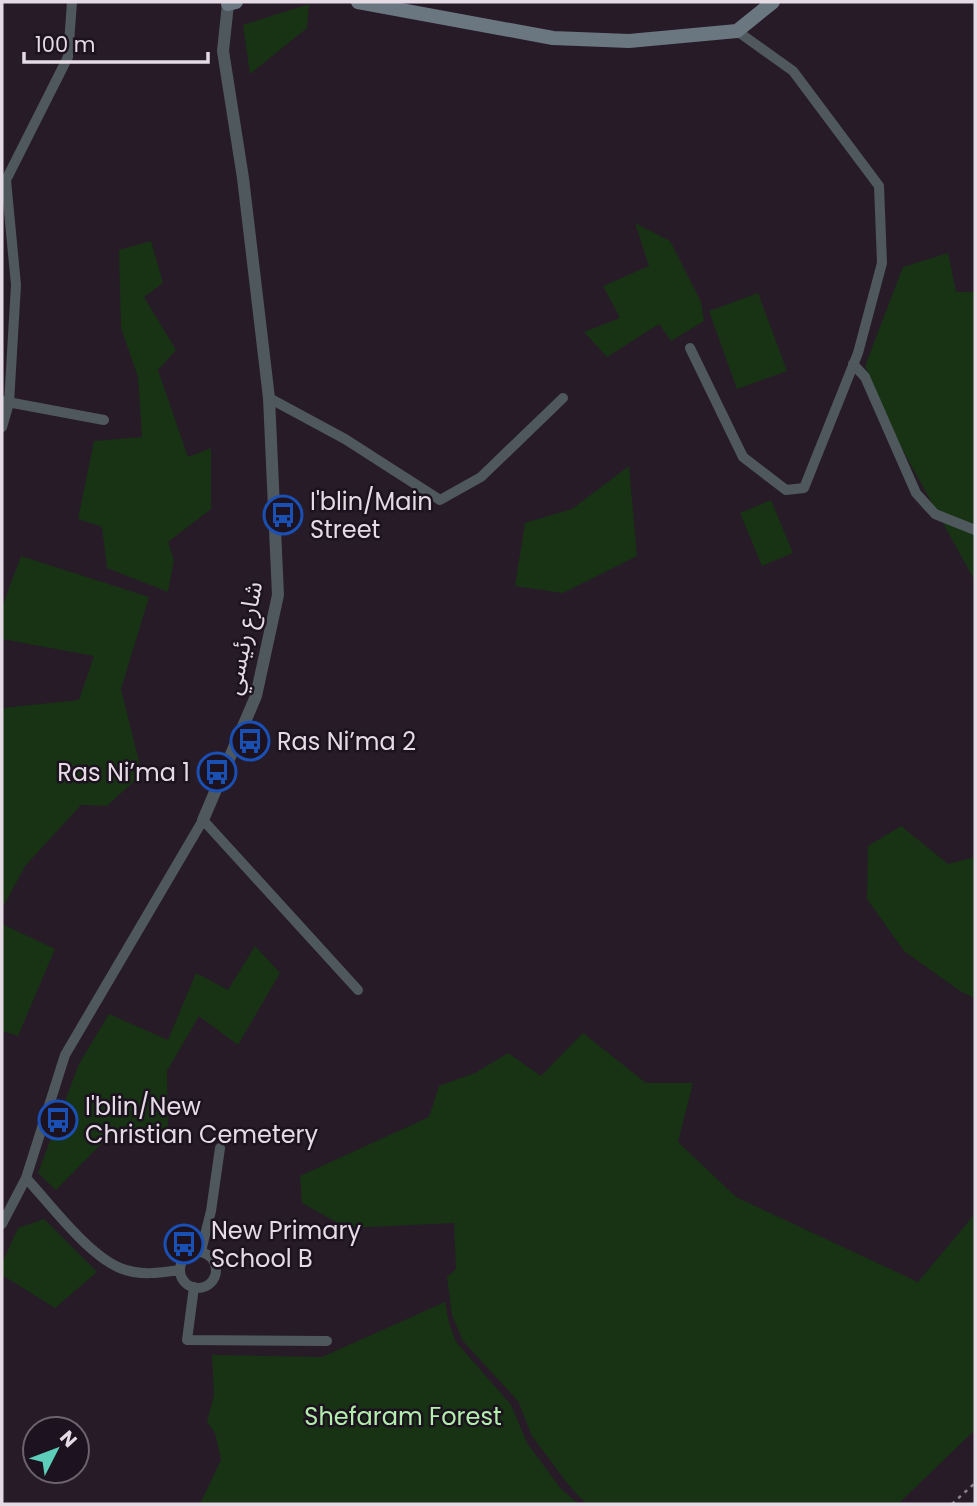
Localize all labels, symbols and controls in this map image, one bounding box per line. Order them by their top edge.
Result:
scale bar [24,21,208,65]
text: 100 m [35,30,95,59]
place label: I'blin/Main Street [310,485,433,546]
bus stop icon: I'blin/Main Street [262,494,304,536]
street label: شارع رئيسي [216,579,273,698]
bus stop icon: Ras Ni’ma 2 [229,720,271,762]
place label: Ras Ni’ma 2 [277,725,416,758]
bus stop icon: Ras Ni’ma 1 [196,751,238,793]
place label: Ras Ni’ma 1 [57,756,190,789]
place label: I'blin/New Christian Cemetery [85,1090,318,1151]
bus stop icon: I'blin/New Christian Cemetery [37,1099,79,1141]
place label: New Primary School B [211,1214,361,1275]
bus stop icon: New Primary School B [163,1223,205,1265]
park label: Shefaram Forest [304,1400,502,1433]
north arrow [21,1415,91,1485]
text: N [53,1425,83,1453]

